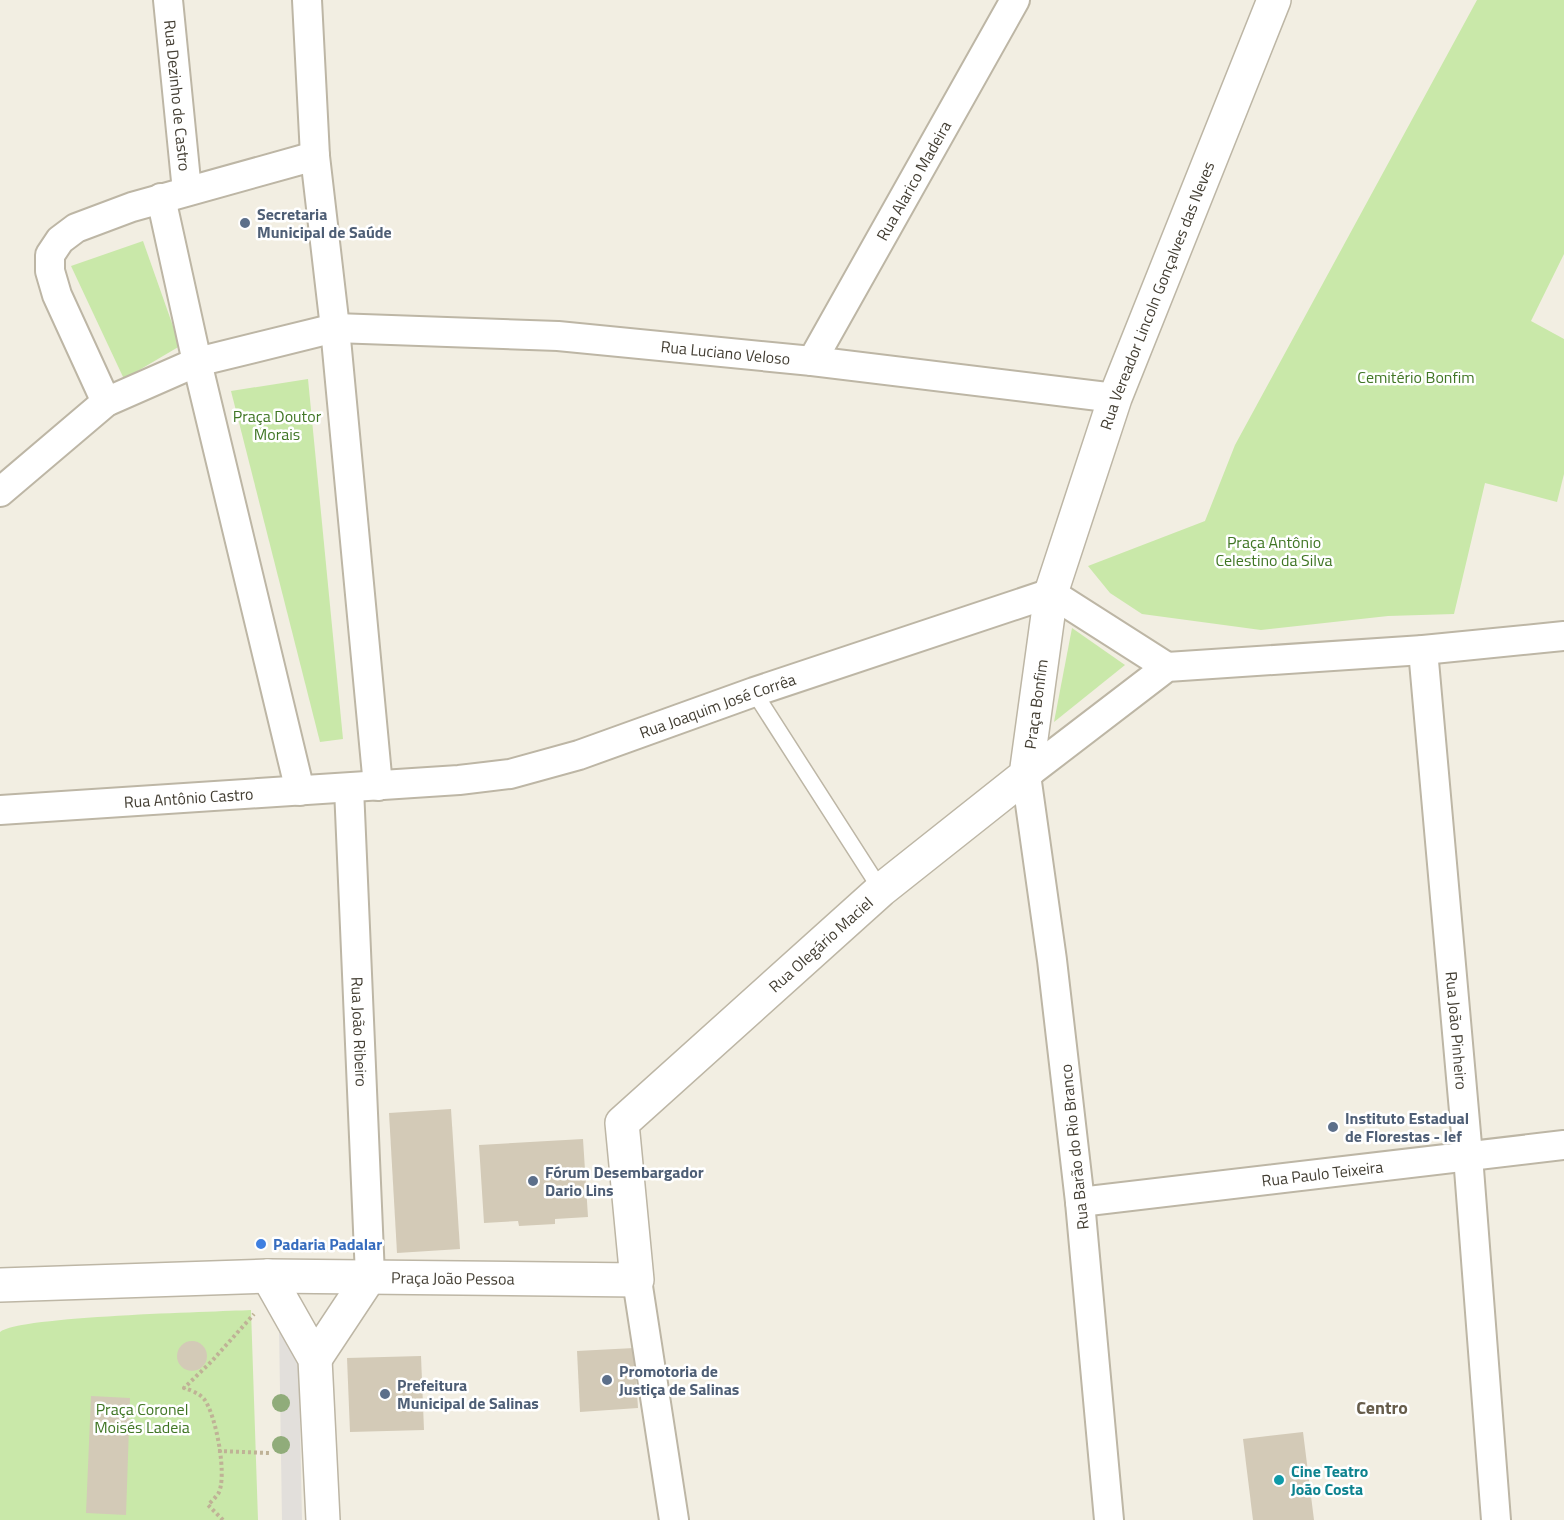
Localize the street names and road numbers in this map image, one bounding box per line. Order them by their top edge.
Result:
street label: Rua Dezinho de Castro [158,19,197,172]
street label: Rua Alarico Madeira [870,116,957,245]
street label: Rua Vereador Lincoln Gonçalves das Neves [1093,158,1220,433]
street label: Rua Luciano Veloso [660,334,791,371]
street label: Praça Bonfim [1018,657,1054,751]
street label: Rua Joaquim José Corrêa [636,667,799,744]
street label: Rua Antônio Castro [123,781,254,814]
street label: Rua Olegário Maciel [763,891,878,998]
street label: Rua João Pinheiro [1440,970,1474,1091]
street label: Rua João Ribeiro [345,976,374,1087]
street label: Rua Barão do Rio Branco [1053,1063,1095,1231]
street label: Rua Paulo Teixeira [1260,1154,1384,1193]
street label: Praça João Pessoa [391,1265,515,1291]

